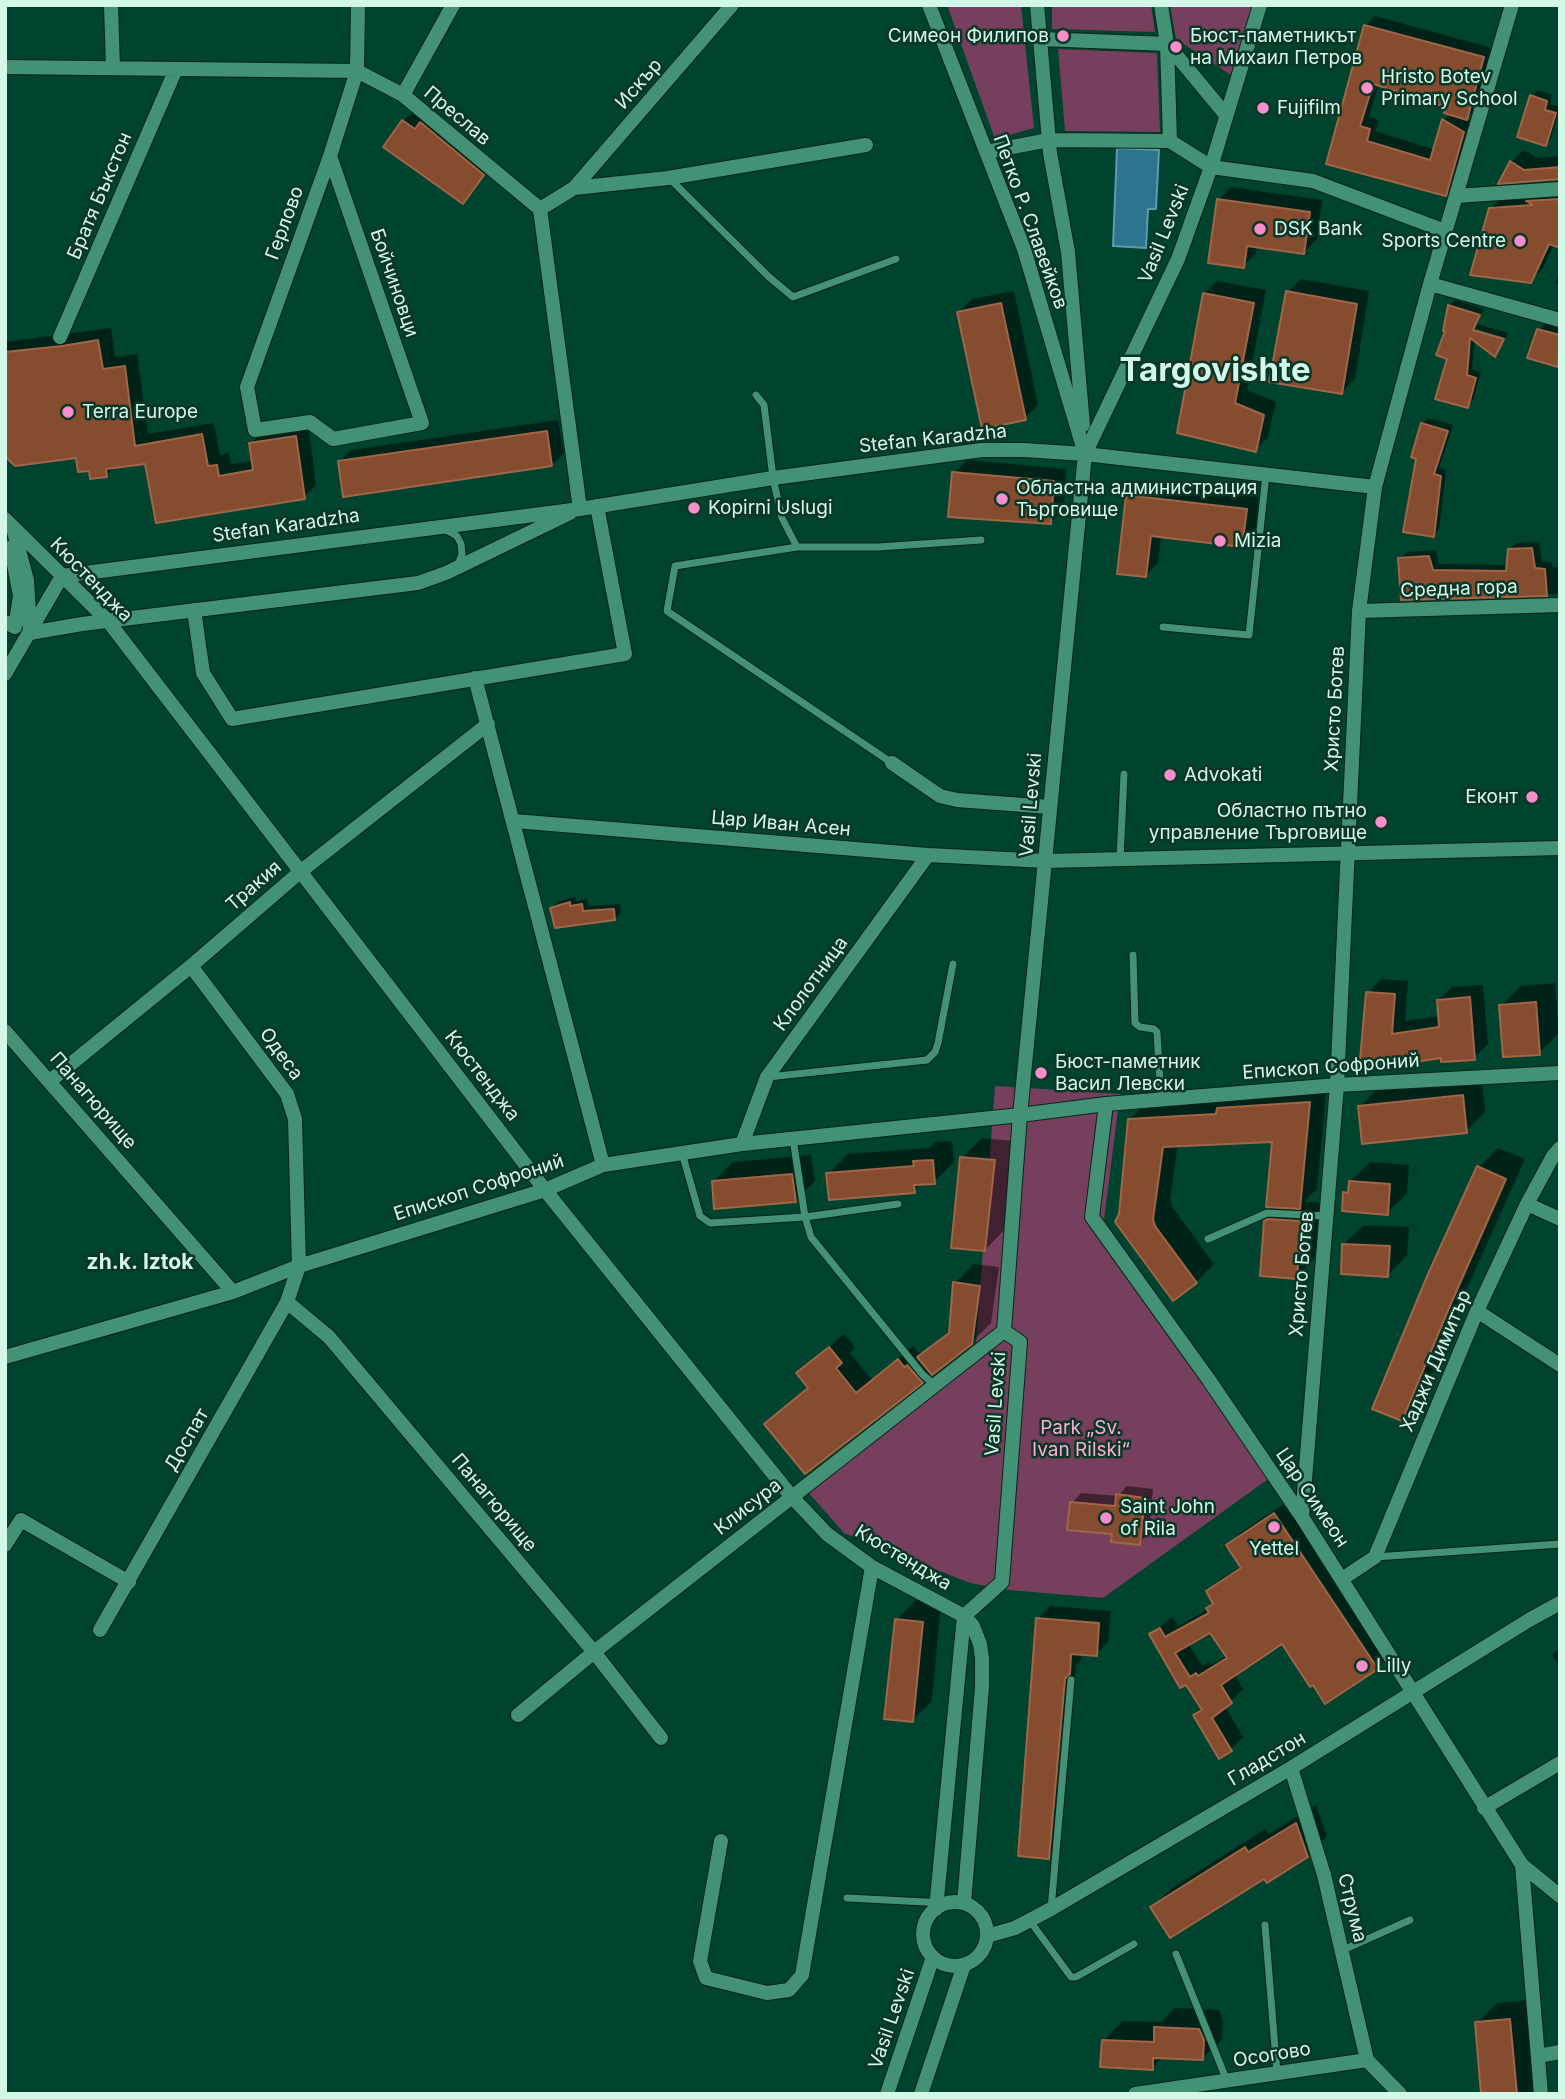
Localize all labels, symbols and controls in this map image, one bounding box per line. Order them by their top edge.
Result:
place label: Симеон Филипов [888,25,1049,47]
place label: Бюст-паметникът на Михаил Петров [1190,25,1362,69]
marker: Симеон Филипов [1055,28,1071,44]
marker: Бюст-паметникът на Михаил Петров [1168,39,1184,55]
street label: Искър [611,54,667,114]
place label: Hristo Botev Primary School [1381,66,1518,110]
marker: Hristo Botev Primary School [1359,80,1375,96]
street label: Преслав [419,82,495,150]
place label: Fujifilm [1277,97,1341,119]
marker: Fujifilm [1255,100,1271,116]
street label: Братя Бъкстон [63,129,137,263]
street label: Петко Р. Славейков [988,132,1072,312]
street label: Vasil Levski [1134,181,1194,287]
street label: Герлово [261,183,309,263]
place label: DSK Bank [1274,218,1363,240]
marker: DSK Bank [1252,221,1268,237]
street label: Бойчиновци [365,226,423,340]
place label: Sports Centre [1382,230,1506,252]
marker: Sports Centre [1512,233,1528,249]
district label: Targovishte [1119,351,1311,391]
place label: Terra Europe [82,401,198,423]
marker: Terra Europe [60,404,76,420]
street label: Stefan Karadzha [858,420,1008,458]
place label: Областна администрация Търговище [1016,477,1257,521]
marker: Областна администрация Търговище [994,491,1010,507]
place label: Kopirni Uslugi [708,497,833,519]
marker: Kopirni Uslugi [686,500,702,516]
street label: Stefan Karadzha [211,504,361,548]
place label: Mizia [1234,530,1282,552]
street label: Кюстенджа [45,533,137,627]
marker: Mizia [1212,533,1228,549]
street label: Средна гора [1400,576,1518,602]
street label: Христо Ботев [1320,646,1350,772]
street label: Vasil Levski [1015,752,1047,858]
place label: Advokati [1184,764,1262,786]
marker: Advokati [1162,767,1178,783]
place label: Еконт [1465,786,1518,808]
marker: Еконт [1524,789,1540,805]
place label: Областно пътно управление Търговище [1149,800,1367,844]
street label: Цар Иван Асен [710,807,852,841]
marker: Областно пътно управление Търговище [1373,814,1389,830]
street label: Тракия [222,856,286,916]
street label: Клолотница [769,932,853,1036]
street label: Одеса [254,1023,308,1085]
street label: Кюстенджа [440,1026,524,1126]
street label: Панагюрище [45,1048,141,1154]
street label: Епископ Софроний [1242,1049,1420,1085]
place label: Бюст-паметник Васил Левски [1055,1051,1200,1095]
marker: Бюст-паметник Васил Левски [1033,1065,1049,1081]
street label: Епископ Софроний [391,1150,567,1226]
street label: Христо Ботев [1285,1210,1319,1338]
district label: zh.k. Iztok [87,1250,193,1276]
street label: Хаджи Димитър [1396,1287,1476,1435]
street label: Vasil Levski [981,1351,1011,1457]
street label: Доспат [160,1405,214,1475]
park label: Park „Sv. Ivan Rilski“ [1032,1417,1130,1461]
street label: Цар Симеон [1270,1444,1354,1552]
street label: Панагюрище [446,1449,542,1557]
street label: Клисура [710,1474,786,1540]
place label: Saint John of Rila [1120,1496,1215,1540]
marker: Saint John of Rila [1098,1510,1114,1526]
marker: Yettel [1266,1519,1282,1535]
street label: Кюстенджа [851,1520,955,1596]
place label: Yettel [1249,1538,1299,1560]
place label: Lilly [1376,1655,1411,1677]
marker: Lilly [1354,1658,1370,1674]
street label: Гладстон [1224,1727,1310,1791]
street label: Струма [1332,1871,1372,1945]
street label: Vasil Levski [864,1966,920,2072]
street label: Осогово [1232,2038,1312,2072]

